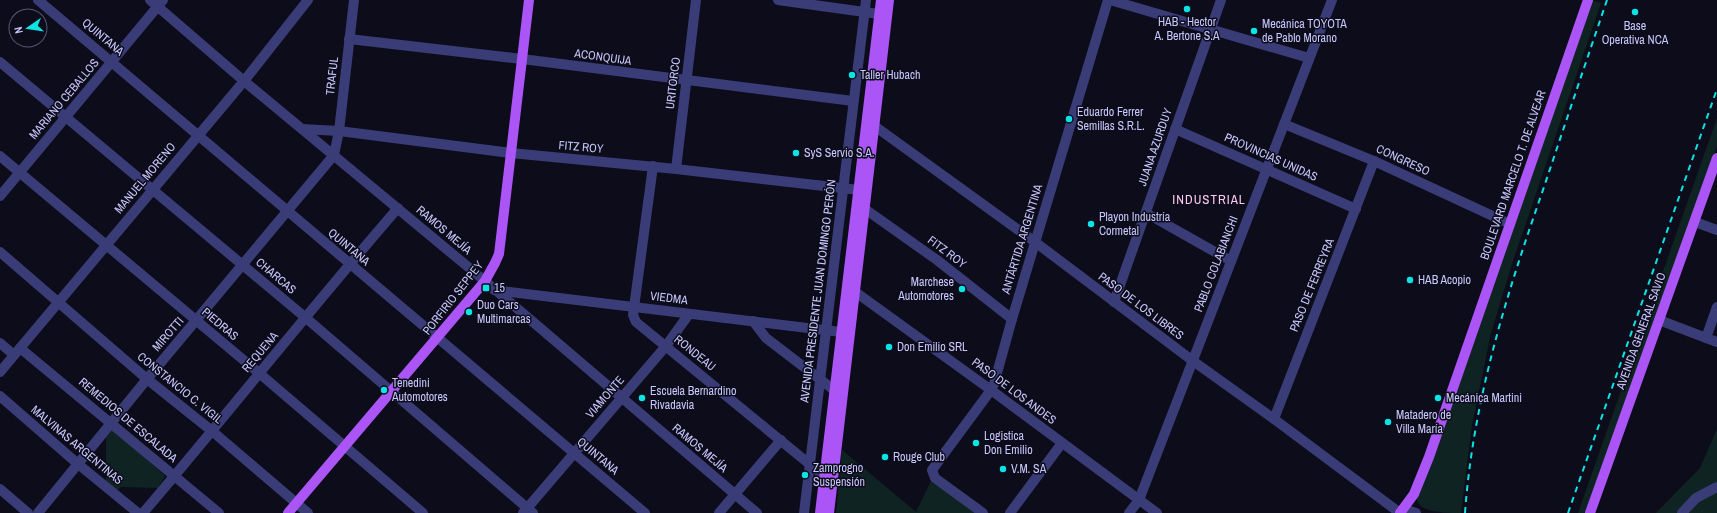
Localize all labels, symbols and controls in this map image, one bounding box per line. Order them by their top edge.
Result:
marker: HAB - Hector A. Bertone S.A [1182,4,1192,14]
marker: Base Operativa NCA [1630,7,1640,17]
north arrow [8,8,48,48]
place label: HAB - Hector A. Bertone S.A [1153,14,1220,44]
street label: QUINTANA [79,15,128,60]
place label: Mecánica TOYOTA de Pablo Morano [1262,16,1347,46]
place label: Base Operativa NCA [1602,18,1669,48]
text: N [11,26,26,35]
marker: Mecánica TOYOTA de Pablo Morano [1249,26,1259,36]
street label: ACONQUIJA [572,45,633,69]
street label: MARIANO CEBALLOS [26,55,103,143]
street label: TRAFUL [322,56,342,96]
street label: URITORCO [662,56,684,110]
place label: Taller Hubach [860,67,920,83]
marker: Taller Hubach [847,70,857,80]
street label: BOULEVARD MARCELO T. DE ALVEAR [1476,88,1550,262]
place label: Eduardo Ferrer Semillas S.R.L. [1077,104,1145,134]
street label: JUANA AZURDUY [1134,105,1176,188]
marker: Eduardo Ferrer Semillas S.R.L. [1064,114,1074,124]
street label: PROVINCIAS UNIDAS [1222,129,1321,185]
street label: FITZ ROY [558,137,604,157]
street label: MANUEL MORENO [111,139,180,217]
street label: CONGRESO [1374,141,1433,180]
place label: SyS Servio S.A. [804,145,875,161]
marker: SyS Servio S.A. [791,148,801,158]
street label: AVENIDA PRESIDENTE JUAN DOMINGO PERÓN [796,179,840,404]
street label: ANTÁRTIDA ARGENTINA [997,182,1046,297]
district label: INDUSTRIAL [1172,191,1246,208]
street label: RAMOS MEJÍA [413,202,475,258]
place label: Playon Industría Cormetal [1099,209,1171,239]
street label: PABLO COLABIANCHI [1190,214,1242,314]
marker: Playon Industría Cormetal [1086,219,1096,229]
street label: QUINTANA [325,225,374,270]
street label: FITZ ROY [924,232,970,272]
street label: PASO DE FERREYRA [1286,236,1338,334]
street label: CHARCAS [252,254,300,298]
street label: PORFIRIO SEPPEY [419,257,487,338]
street label: PASO DE LOS LIBRES [1095,269,1187,344]
street label: AVENIDA GENERAL SAVIO [1612,270,1670,393]
place label: HAB Acopio [1418,272,1471,288]
place label: Marchese Automotores [897,274,954,304]
marker: HAB Acopio [1405,275,1415,285]
place label: 15 [494,280,505,296]
marker: 15 [481,283,491,293]
marker: Marchese Automotores [957,284,967,294]
street label: VIEDMA [649,288,689,308]
place label: Duo Cars Multimarcas [477,297,531,327]
street label: PIEDRAS [198,304,242,344]
marker: Duo Cars Multimarcas [464,307,474,317]
street label: MIROTTI [149,313,187,355]
street label: REQUENA [238,328,282,376]
street label: RONDEAU [671,331,719,375]
place label: Don Emilio SRL [897,339,968,355]
marker: Don Emilio SRL [884,342,894,352]
street label: CONSTANCIO C. VIGIL [134,349,226,428]
street label: PASO DE LOS ANDES [969,354,1060,428]
street label: VIAMONTE [582,372,628,422]
street label: REMEDIOS DE ESCALADA [75,374,181,466]
place label: Tenedini Automotores [391,375,448,405]
place label: Escuela Bernardino Rivadavia [650,383,736,413]
marker: Tenedini Automotores [379,385,389,395]
place label: Mecánica Martini [1446,390,1522,406]
marker: Escuela Bernardino Rivadavia [637,393,647,403]
marker: Mecánica Martini [1433,393,1443,403]
street label: MALVINAS ARGENTINAS [28,402,127,488]
place label: Matadero de Villa María [1396,407,1451,437]
marker: Matadero de Villa María [1383,417,1393,427]
street label: RAMOS MEJÍA [669,420,731,476]
place label: Logistica Don Emilio [984,428,1033,458]
street label: QUINTANA [574,434,623,479]
marker: Logistica Don Emilio [971,438,981,448]
place label: Rouge Club [893,449,945,465]
marker: Rouge Club [880,452,890,462]
place label: Zamprogno Suspensión [813,460,865,490]
place label: V.M. SA [1011,461,1047,477]
marker: V.M. SA [998,464,1008,474]
marker: Zamprogno Suspensión [800,470,810,480]

